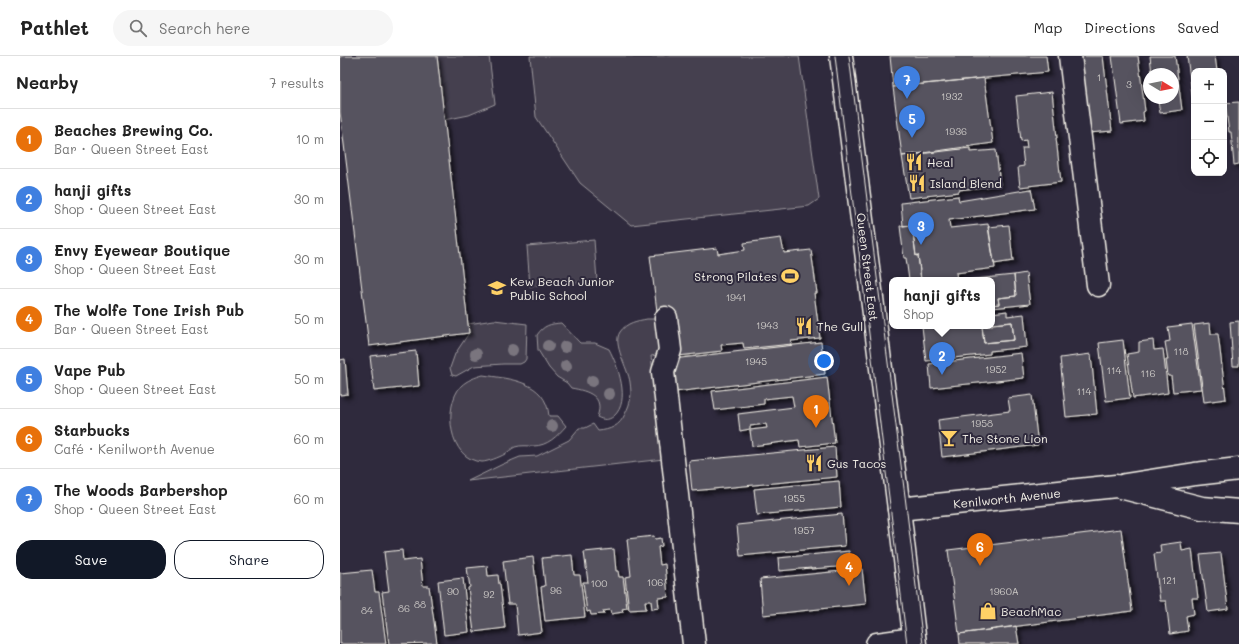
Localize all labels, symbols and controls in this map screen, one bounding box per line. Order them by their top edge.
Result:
search box [113,10,393,46]
text: Pathlet [20,15,89,40]
icon: search [127,17,149,39]
text: Search here [159,18,250,38]
text: Map [1034,18,1062,37]
text: Directions [1084,18,1155,37]
text: Saved [1177,18,1219,37]
pin: 7 [894,66,920,99]
north arrow [1143,68,1179,104]
map controls [1191,68,1227,176]
button: + [1191,68,1227,104]
house number: 1 [1097,70,1101,84]
text: Nearby [16,71,78,93]
text: 7 results [269,74,324,91]
house number: 3 [1126,77,1132,91]
house number: 1932 [941,89,963,103]
button: − [1191,104,1227,140]
pin: 5 [899,105,925,138]
text: Beaches Brewing Co. [54,120,213,140]
house number: 1936 [945,124,967,138]
text: 1 [26,130,32,147]
text: 10 m [296,130,324,147]
text: Bar · Queen Street East [54,140,209,157]
button: locate [1191,140,1227,176]
restaurant icon: Heal [904,152,924,172]
place label: Heal [927,154,953,170]
restaurant icon: Island Blend [907,173,927,193]
place label: Island Blend [930,175,1002,191]
text: hanji gifts [54,180,131,200]
text: 2 [25,190,33,207]
text: 30 m [294,190,324,207]
text: Shop · Queen Street East [54,200,216,217]
street label: Queen Street East [853,212,883,322]
pin: 3 [908,212,934,245]
text: Envy Eyewear Boutique [54,240,230,260]
text: 3 [25,250,33,267]
text: 30 m [294,250,324,267]
text: Shop · Queen Street East [54,260,216,277]
sports icon: Strong Pilates [780,266,800,286]
place label: Strong Pilates [694,268,777,284]
place label: Kew Beach Junior Public School [510,273,615,303]
popup [889,277,995,329]
school or university icon: Kew Beach Junior Public School [487,278,507,298]
text: hanji gifts [903,285,981,305]
house number: 1941 [726,290,746,304]
text: The Wolfe Tone Irish Pub [54,300,244,320]
text: Shop [903,305,934,322]
text: 4 [25,310,33,327]
text: 50 m [294,310,324,327]
restaurant icon: The Gull [794,316,814,336]
house number: 1943 [756,318,778,332]
place label: The Gull [817,318,863,334]
text: Bar · Queen Street East [54,320,209,337]
pin: 2 [929,342,955,375]
house number: 118 [1174,344,1189,358]
your location [814,351,834,371]
house number: 1945 [745,354,767,368]
text: Vape Pub [54,360,125,380]
house number: 1952 [985,362,1007,376]
house number: 114 [1107,363,1122,377]
house number: 116 [1141,366,1155,380]
text: 5 [25,370,33,387]
text: 50 m [294,370,324,387]
text: Shop · Queen Street East [54,380,216,397]
house number: 114 [1077,384,1092,398]
pin: 1 [803,395,829,428]
house number: 1958 [971,416,993,430]
text: Starbucks [54,420,130,440]
bar icon: The Stone Lion [939,428,959,448]
text: 6 [25,430,33,447]
text: 60 m [294,430,324,447]
place label: The Stone Lion [962,430,1048,446]
text: Café · Kenilworth Avenue [54,440,215,457]
restaurant icon: Gus Tacos [804,453,824,473]
place label: Gus Tacos [827,455,886,471]
text: The Woods Barbershop [54,480,228,500]
street label: Kenilworth Avenue [953,484,1061,512]
text: 7 [25,490,33,507]
text: 60 m [294,490,324,507]
house number: 1955 [783,491,805,505]
text: Shop · Queen Street East [54,500,216,517]
house number: 1957 [793,523,815,537]
pin: 6 [967,533,993,566]
button: Save [16,540,166,579]
button: Share [174,540,324,579]
pin: 4 [836,553,862,586]
house number: 121 [1162,573,1176,587]
house number: 106 [647,575,663,589]
house number: 100 [591,576,607,590]
house number: 96 [550,583,562,597]
house number: 90 [447,584,459,598]
house number: 1960A [989,584,1019,598]
house number: 92 [483,587,495,601]
house number: 88 [414,597,426,611]
house number: 86 [398,601,410,615]
shop icon: BeachMac [978,601,998,621]
house number: 84 [361,603,373,617]
place label: BeachMac [1001,603,1061,619]

